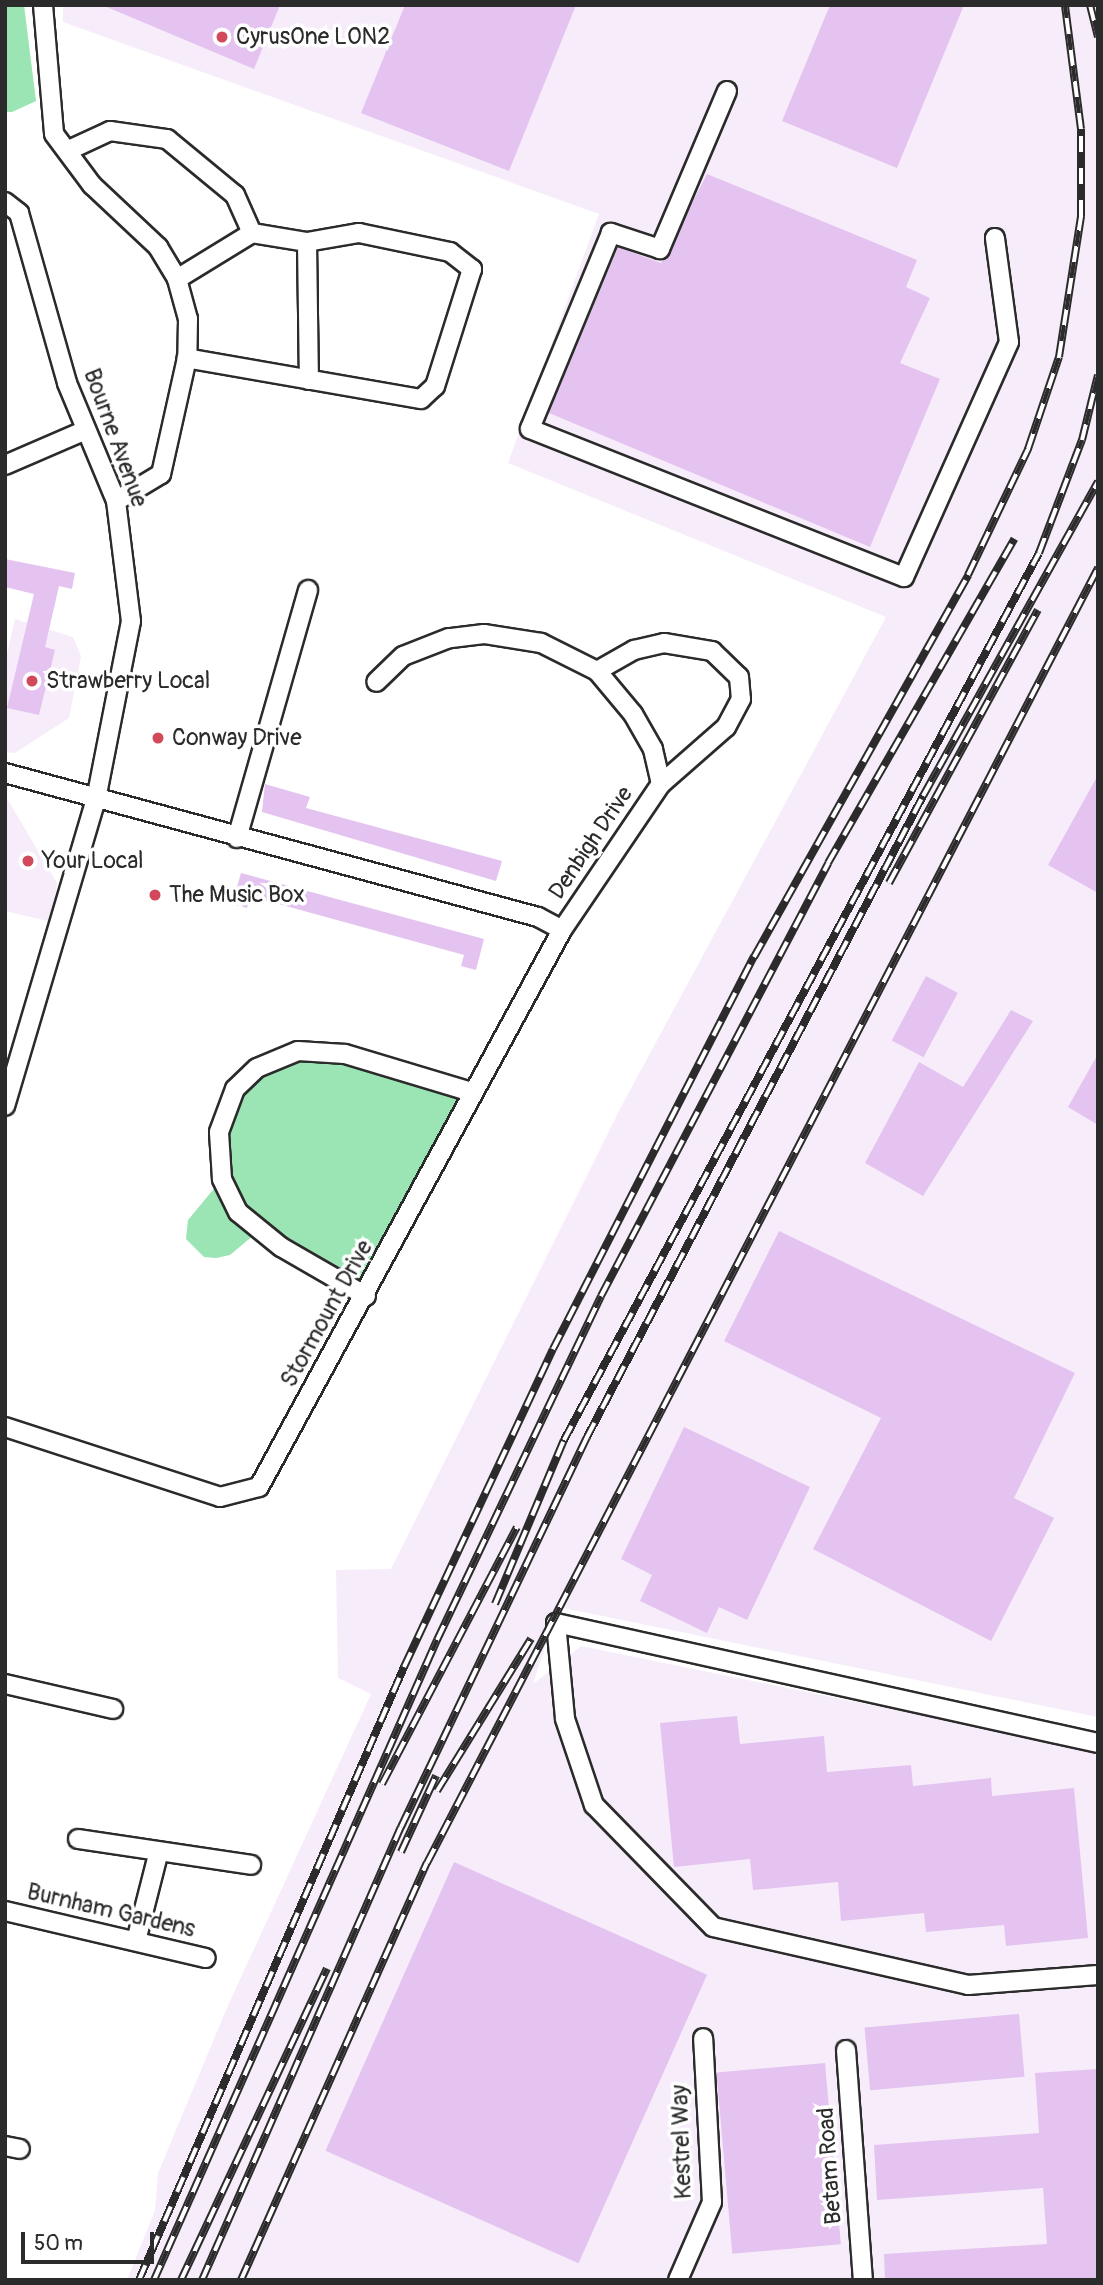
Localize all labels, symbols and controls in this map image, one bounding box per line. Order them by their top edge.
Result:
place label: CyrusOne LON2 [236,23,390,51]
marker: CyrusOne LON2 [214,29,230,45]
street label: Bourne Avenue [77,365,153,511]
place label: Strawberry Local [46,667,210,695]
marker: Strawberry Local [24,673,40,689]
place label: Conway Drive [172,724,301,752]
marker: Conway Drive [150,730,166,746]
street label: Denbigh Drive [543,781,639,905]
place label: Your Local [42,847,144,875]
marker: Your Local [20,853,36,869]
place label: The Music Box [169,881,305,909]
marker: The Music Box [147,887,163,903]
street label: Stormount Drive [275,1236,379,1392]
street label: Burnham Gardens [24,1878,198,1944]
street label: Kestrel Way [666,2084,698,2200]
street label: Betam Road [812,2106,848,2226]
scale bar [24,2218,158,2262]
text: 50 m [34,2230,83,2257]

